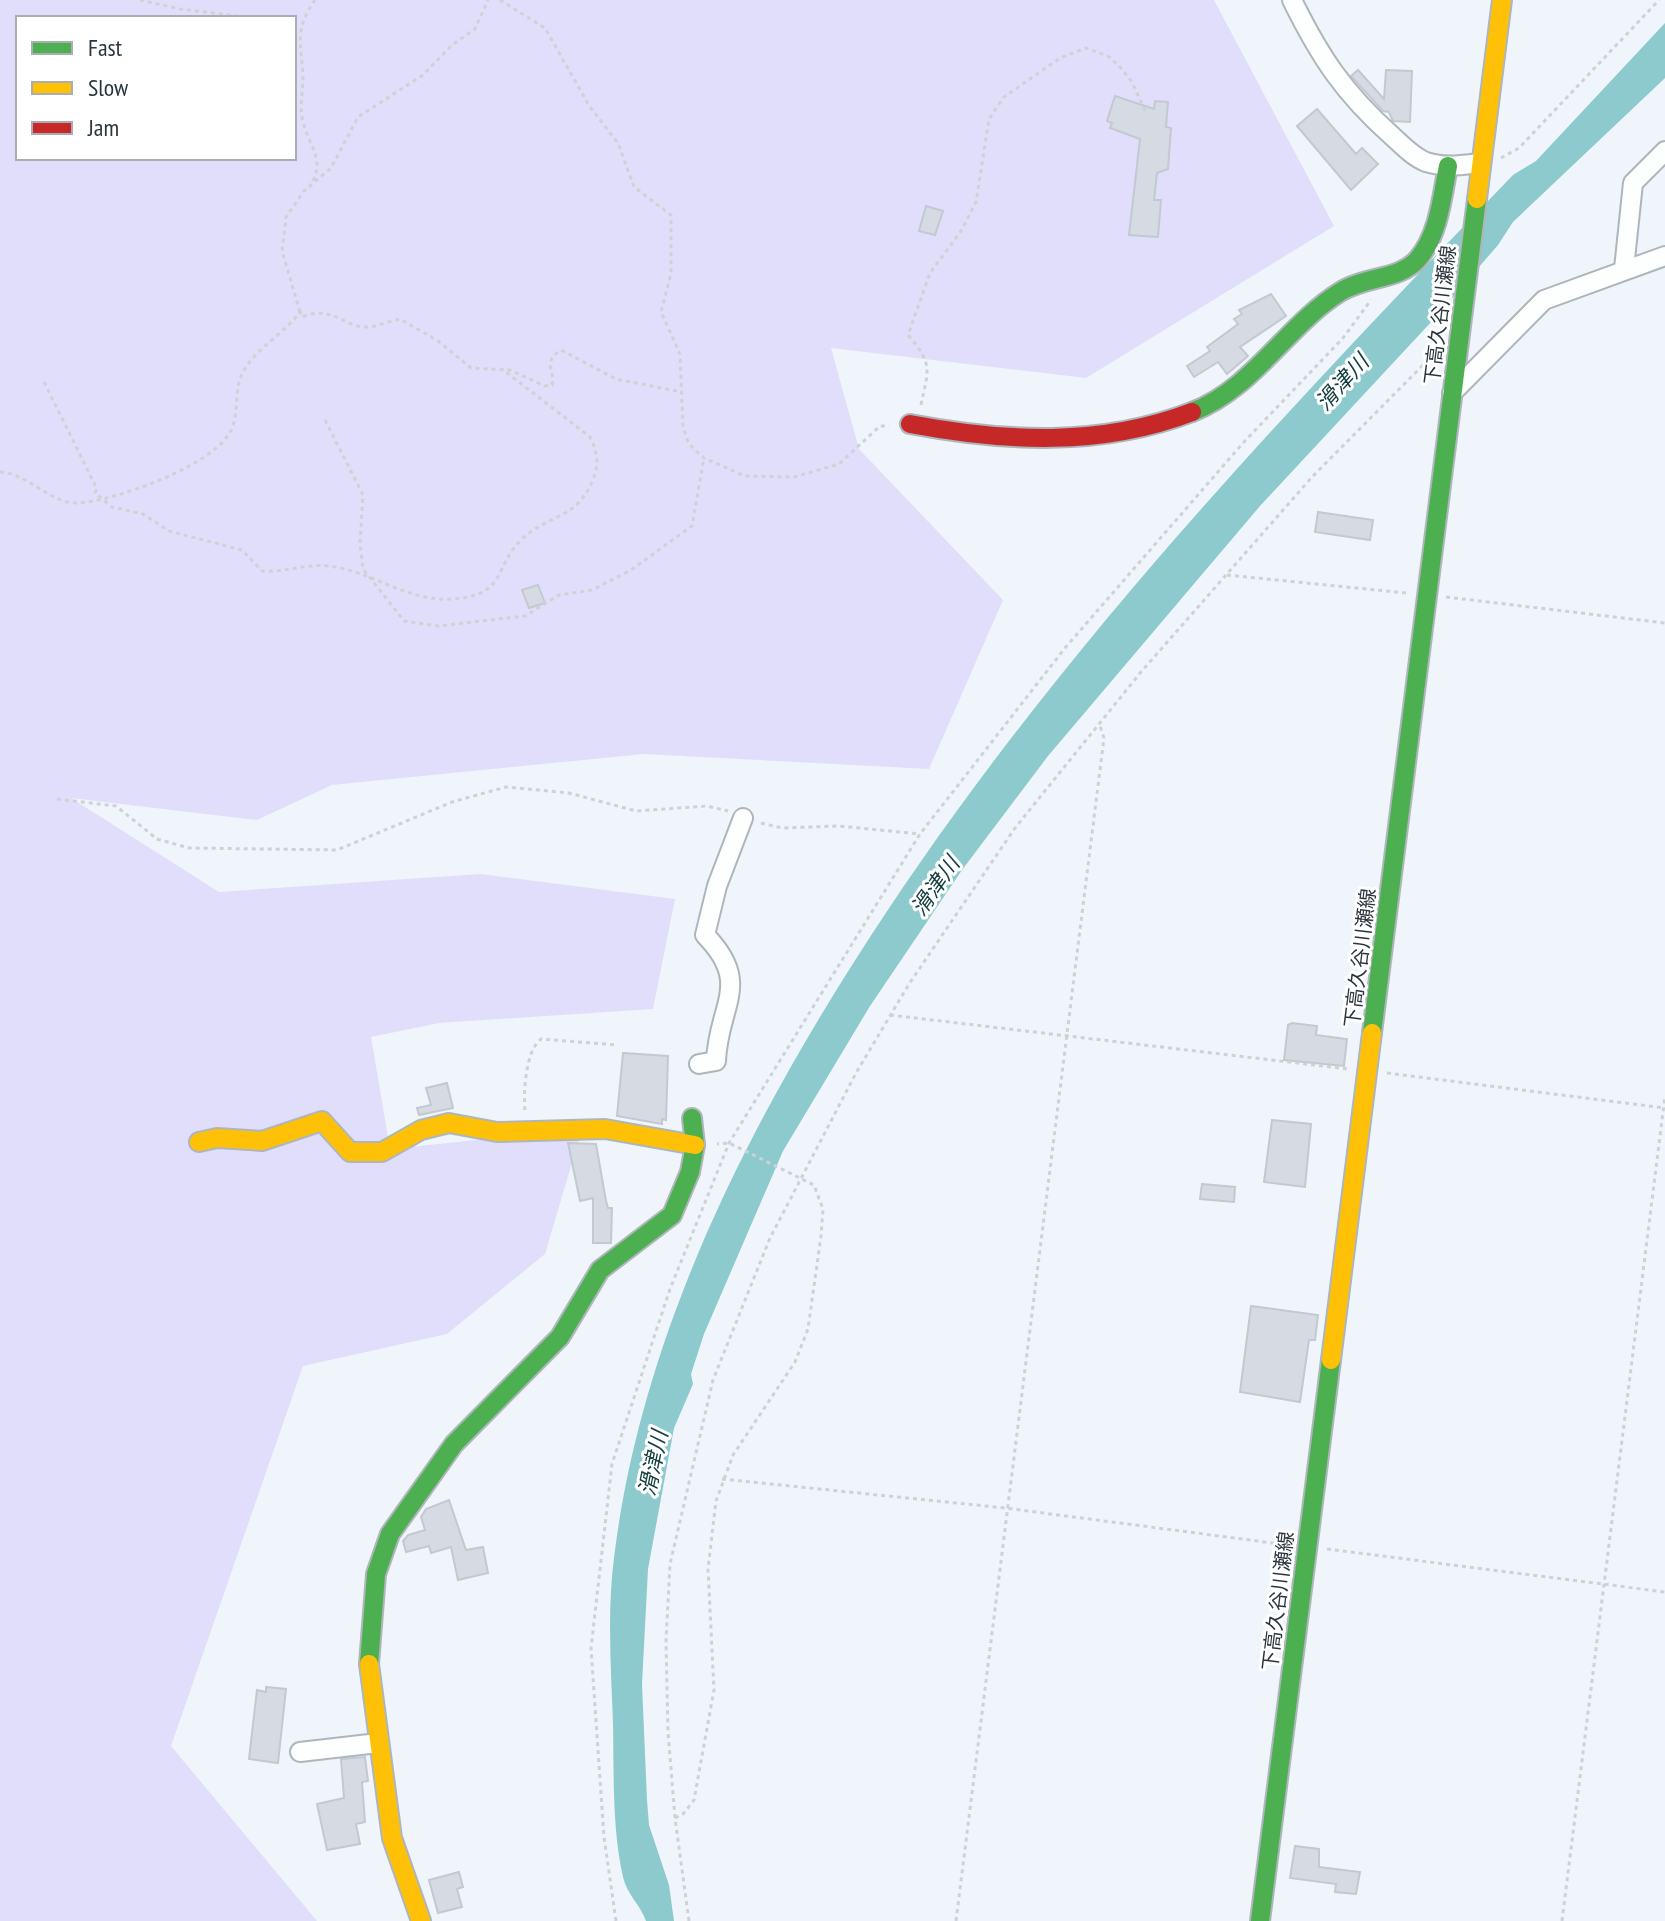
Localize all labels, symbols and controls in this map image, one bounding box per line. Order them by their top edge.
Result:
legend [16,16,296,160]
text: Fast [88,32,123,63]
text: Slow [88,72,129,103]
text: Jam [87,112,119,143]
street label: 下高久谷川瀬線 [1419,244,1461,386]
water label: 滑津川 [1310,347,1376,416]
water label: 滑津川 [905,849,967,921]
street label: 下高久谷川瀬線 [1339,887,1381,1029]
water label: 滑津川 [632,1426,674,1498]
street label: 下高久谷川瀬線 [1257,1530,1299,1672]

